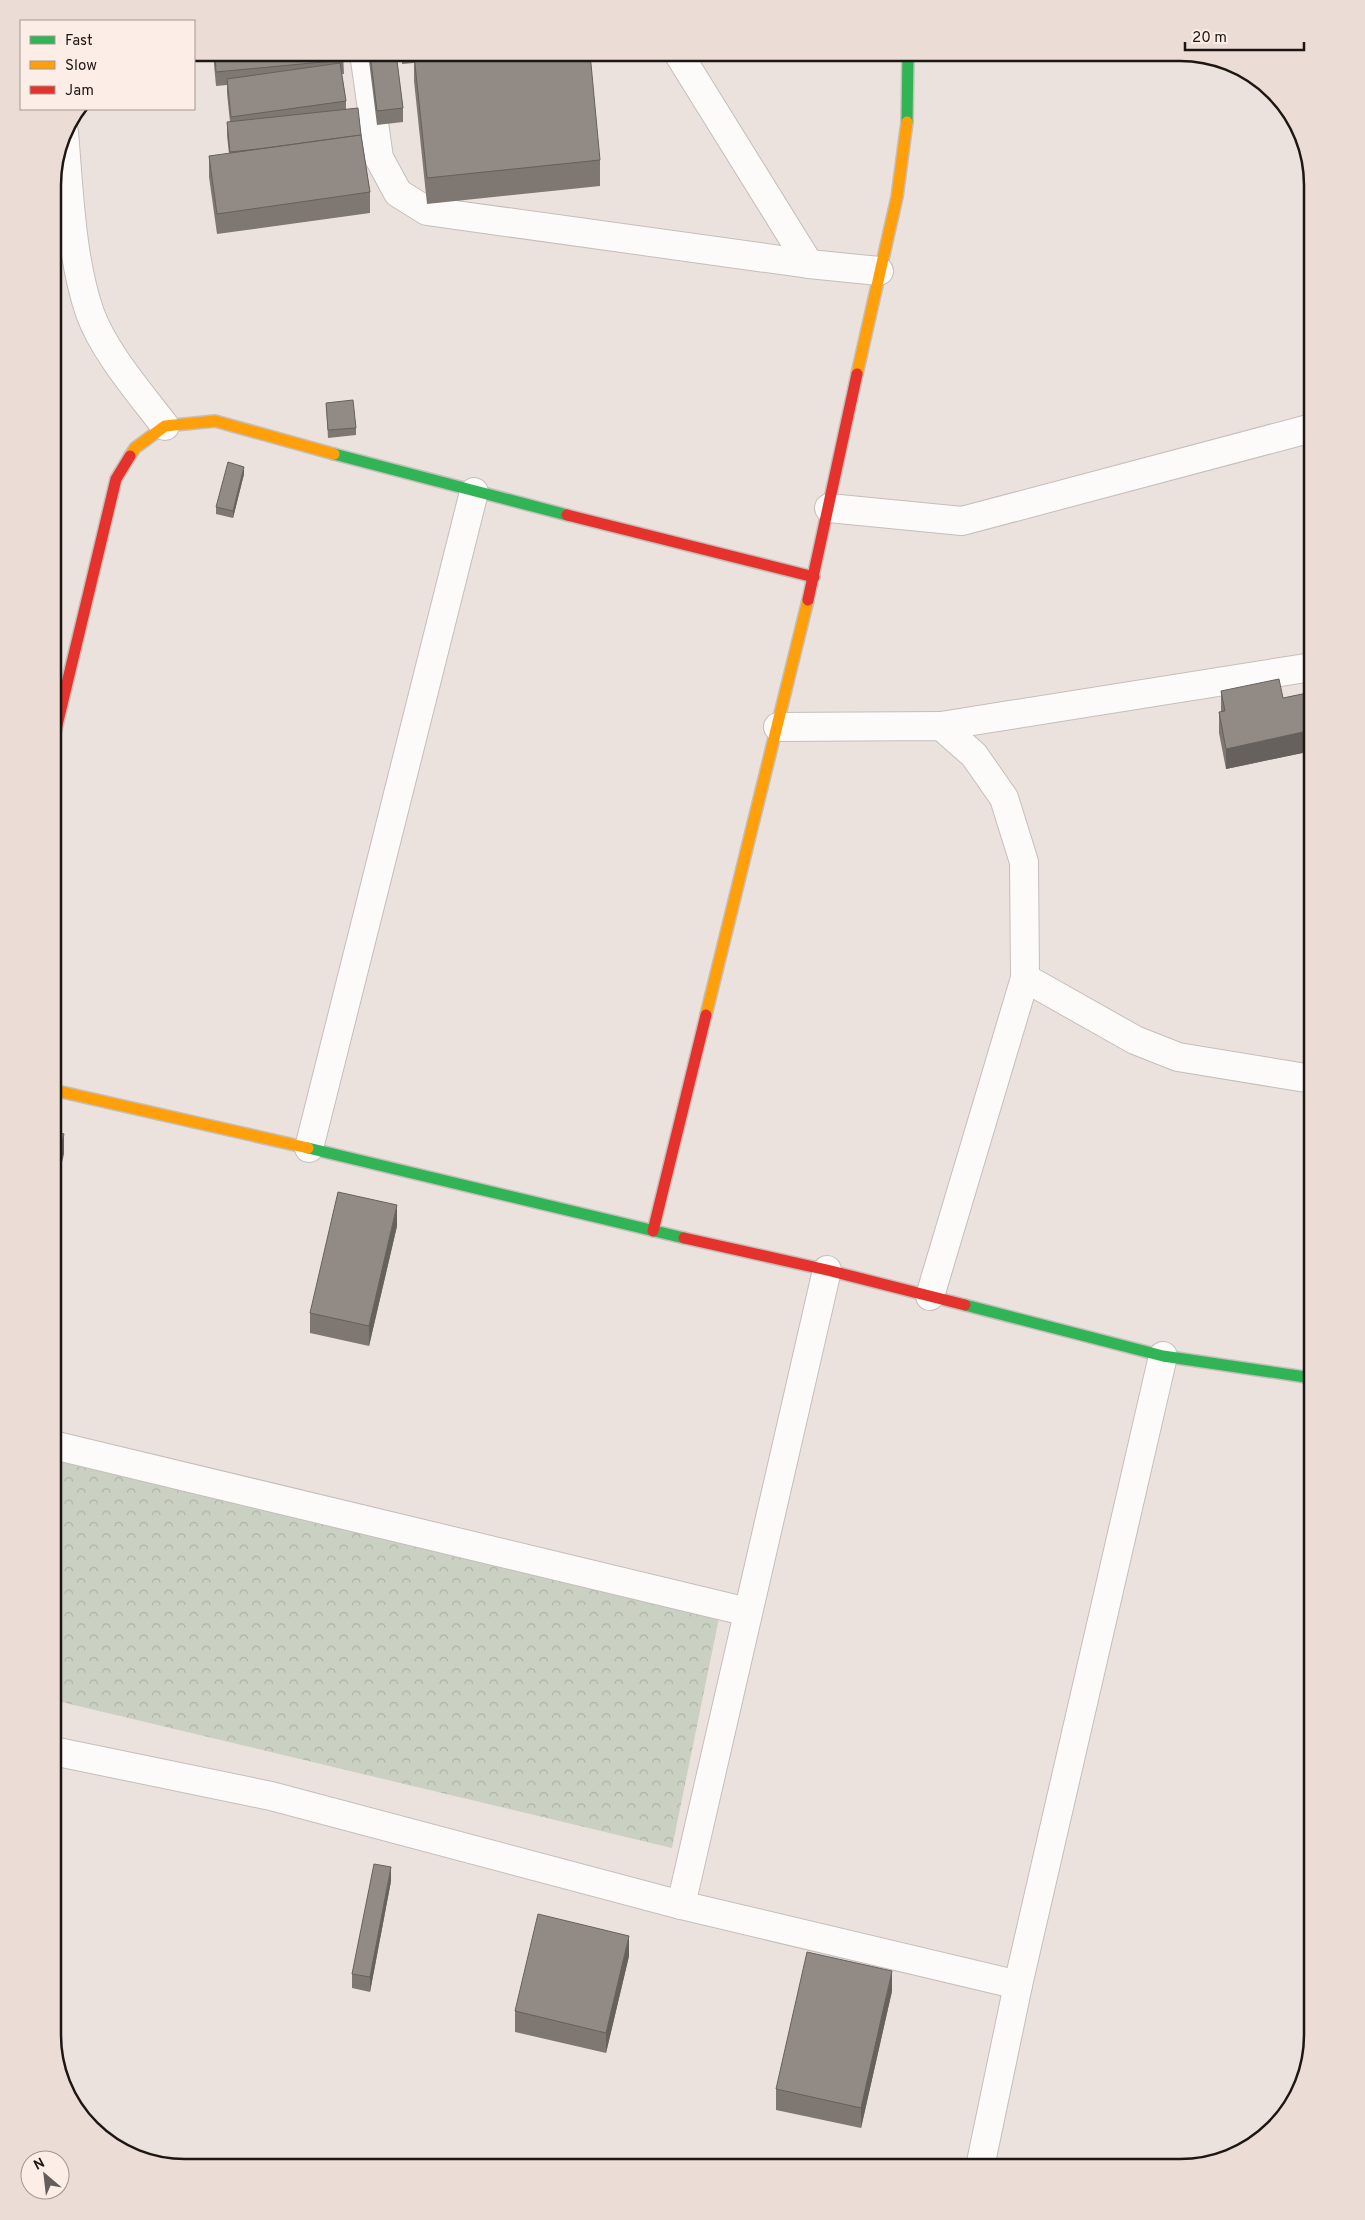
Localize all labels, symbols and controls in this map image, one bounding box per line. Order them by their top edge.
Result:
legend [20,20,195,110]
scale bar [1185,20,1304,52]
text: 20 m [1192,29,1227,48]
text: Fast [65,32,93,51]
text: Slow [65,57,97,76]
text: Jam [65,82,94,101]
north arrow [20,2150,70,2200]
text: N [31,2155,48,2175]

